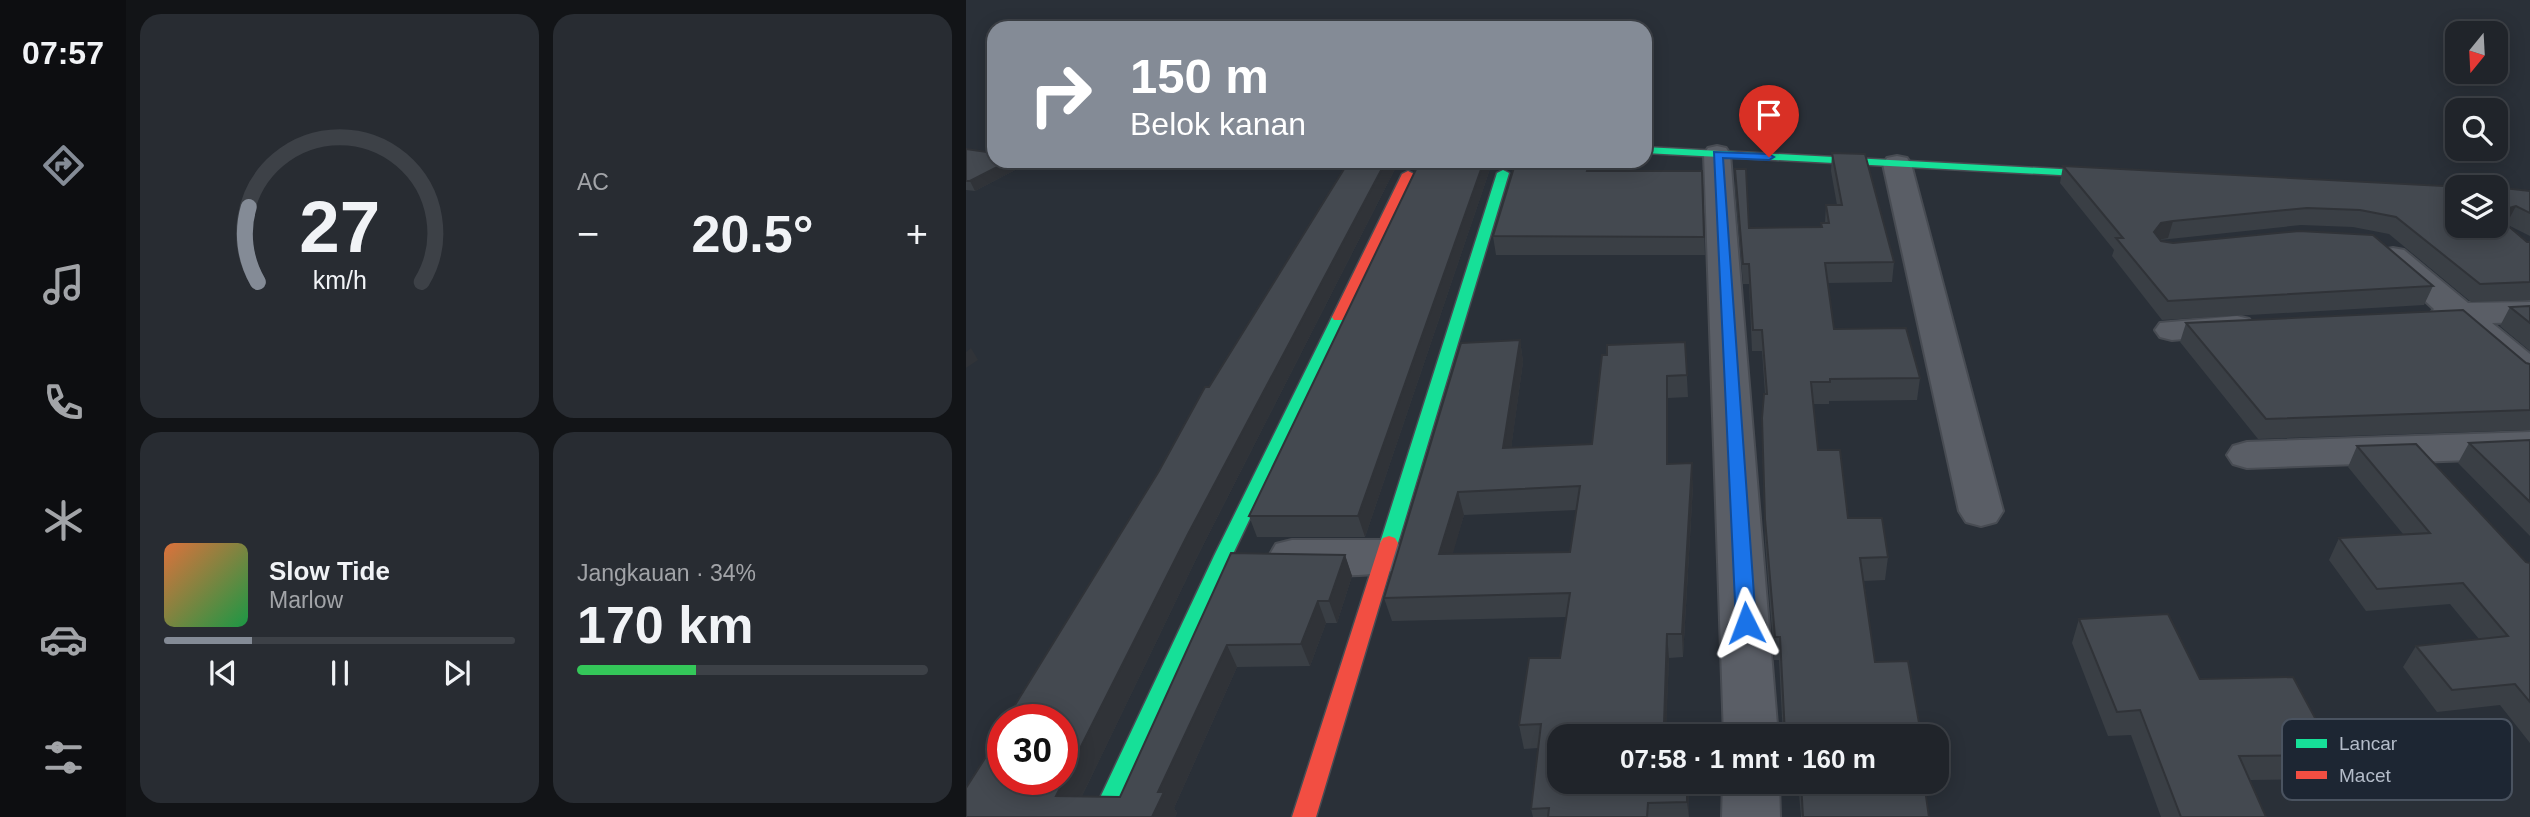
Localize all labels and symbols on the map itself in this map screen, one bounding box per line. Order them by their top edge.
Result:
north arrow [2445,21,2508,84]
pin [1739,85,1799,157]
position arrow [1709,586,1783,660]
speed limit sign: 30 [987,704,1078,795]
legend [2282,719,2512,800]
text: Lancar [2339,733,2398,754]
text: Macet [2339,765,2391,786]

